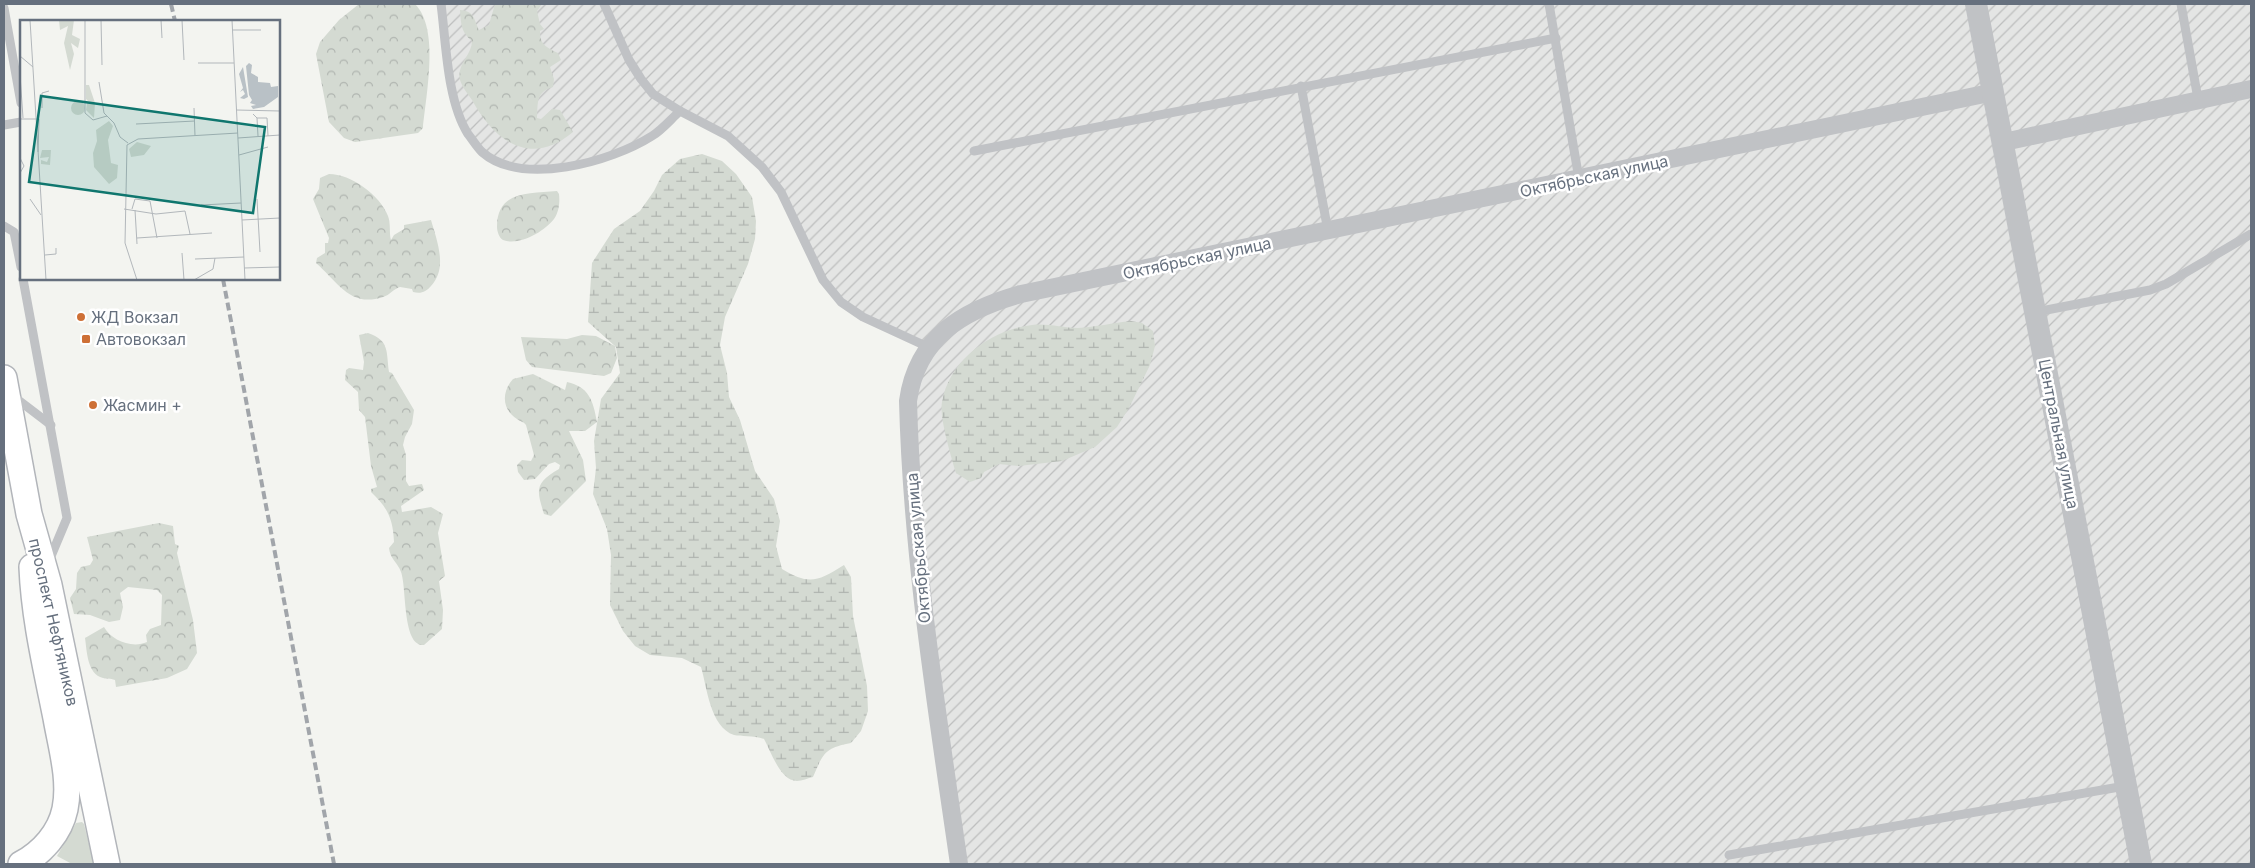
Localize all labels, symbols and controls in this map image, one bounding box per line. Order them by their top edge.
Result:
inset map [20,20,280,280]
street label: Октябрьская улица [1518,151,1670,201]
street label: Октябрьская улица [1121,233,1273,283]
place label: ЖД Вокзал [91,307,178,327]
marker: ЖД Вокзал [75,311,87,323]
place label: Автовокзал [96,329,186,349]
marker: Автовокзал [80,333,92,345]
street label: Центральная улица [2035,357,2083,511]
place label: Жасмин + [103,395,182,415]
marker: Жасмин + [87,399,99,411]
street label: Октябрьская улица [901,472,935,624]
street label: проспект Нефтяников [25,536,83,708]

